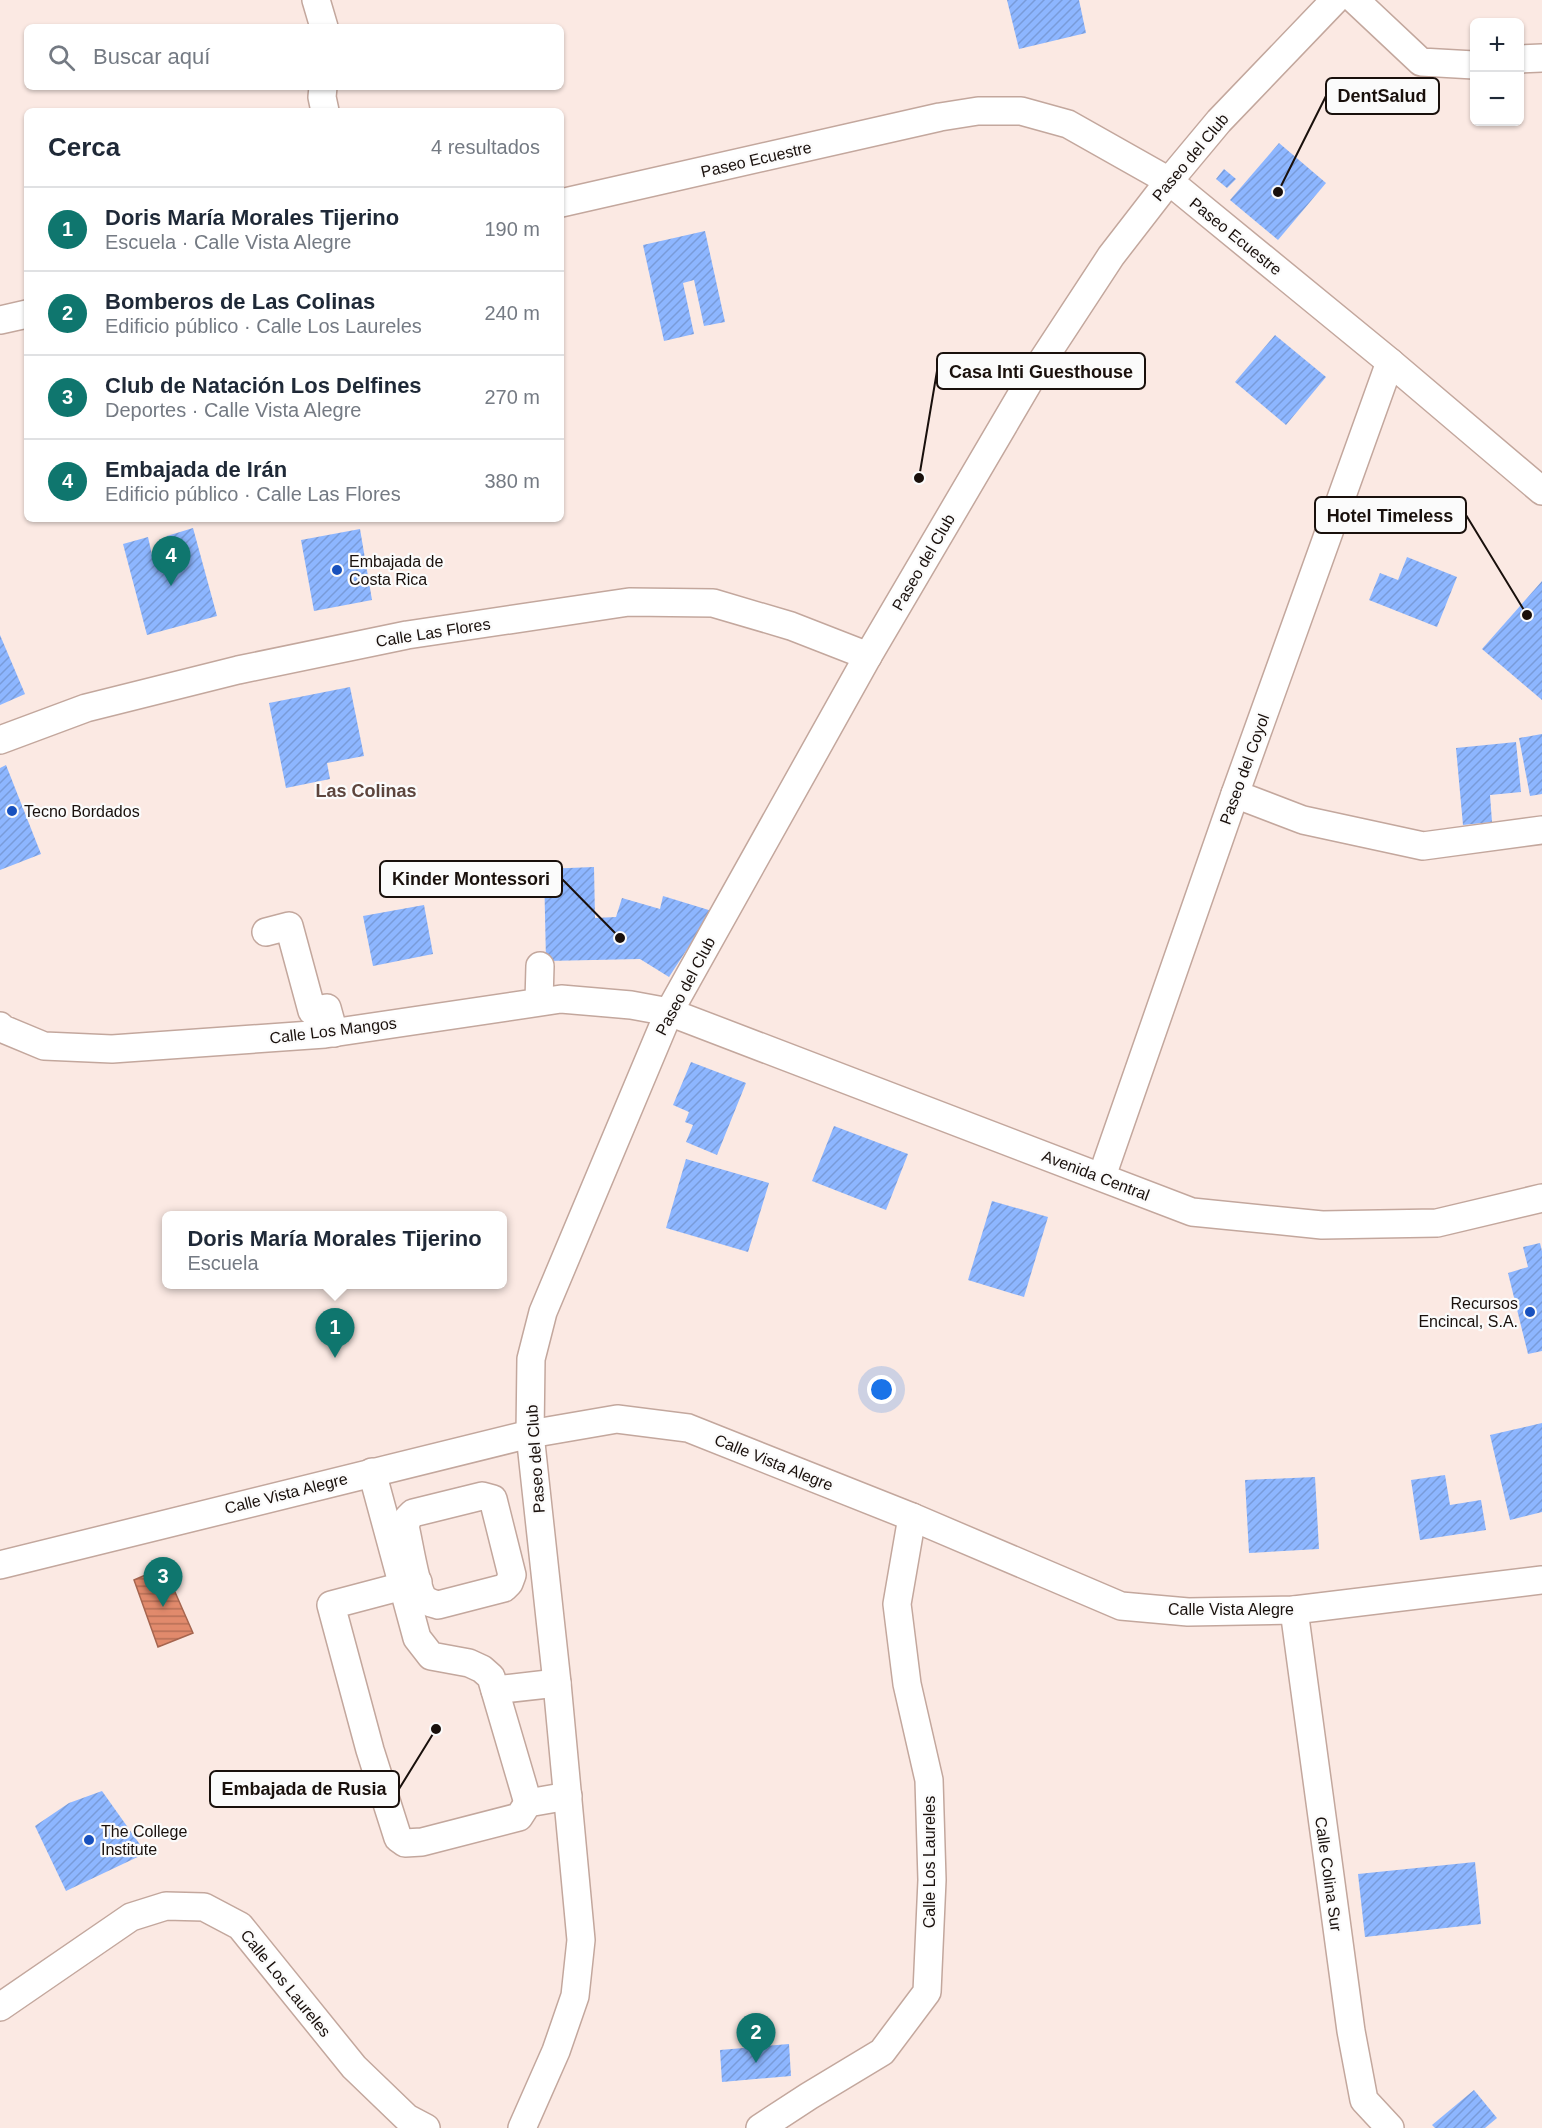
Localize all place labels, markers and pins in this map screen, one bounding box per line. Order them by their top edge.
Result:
callout: DentSalud [1326,78,1439,114]
callout: Casa Inti Guesthouse [937,353,1145,389]
callout: Hotel Timeless [1315,497,1466,533]
pin: 4 [152,536,190,586]
place label: Embajada de Costa Rica [349,553,443,588]
marker: Embajada de Costa Rica [330,563,344,577]
place label: Tecno Bordados [24,803,140,820]
marker: Tecno Bordados [5,804,19,818]
callout: Kinder Montessori [380,861,562,897]
place label: Recursos Encincal, S.A. [1418,1295,1518,1330]
marker: Recursos Encincal, S.A. [1523,1305,1537,1319]
pin: 1 [316,1308,354,1358]
pin: 3 [144,1558,182,1607]
callout: Embajada de Rusia [210,1771,399,1807]
place label: The College Institute [101,1823,187,1858]
marker: The College Institute [82,1833,96,1847]
pin: 2 [736,2014,776,2063]

